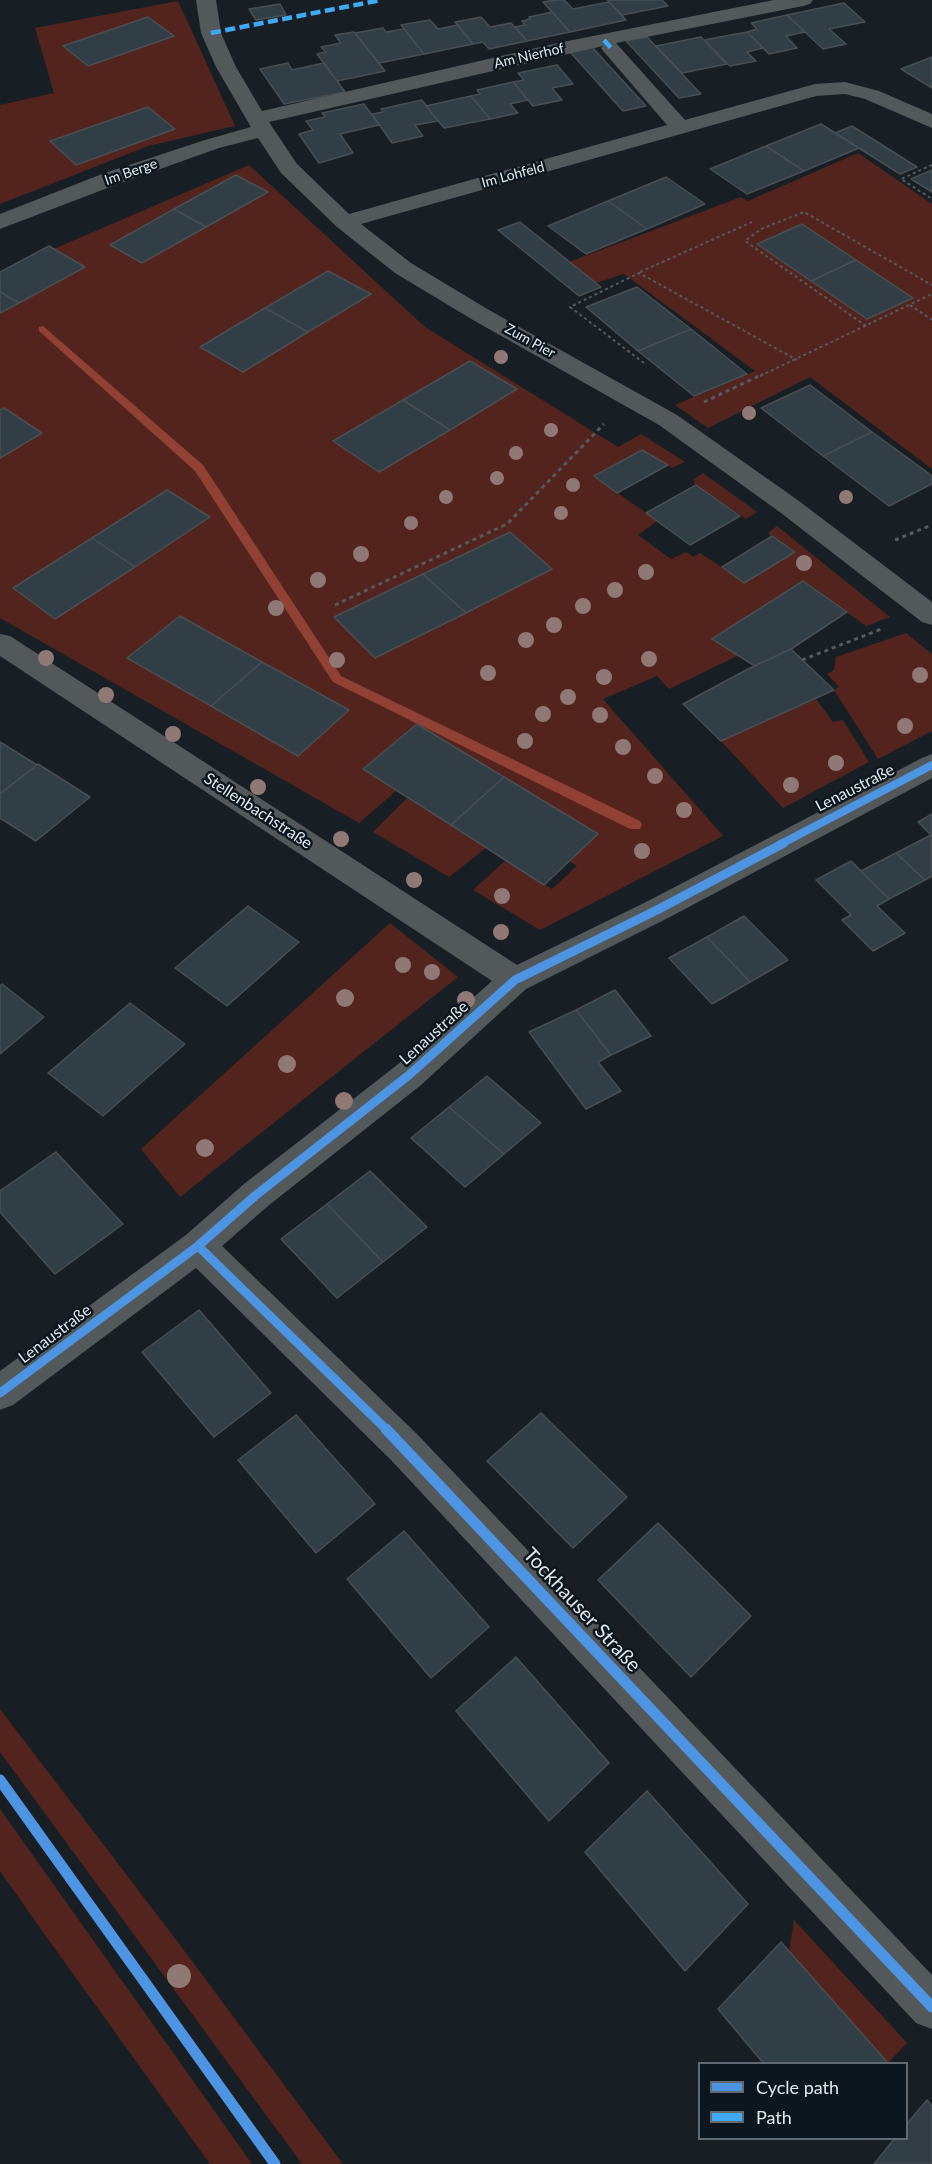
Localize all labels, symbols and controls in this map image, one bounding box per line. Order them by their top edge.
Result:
street label: Am Nierhof [492,40,566,72]
street label: Im Berge [102,155,160,189]
street label: Im Lohfeld [480,159,546,191]
street label: Zum Pier [502,320,558,362]
street label: Lenaustraße [812,760,898,816]
street label: Stellenbachstraße [200,769,316,853]
street label: Lenaustraße [396,997,472,1069]
street label: Lenaustraße [15,1300,95,1368]
street label: Tockhauser Straße [518,1543,646,1677]
legend [698,2062,908,2140]
text: Cycle path [756,2076,839,2098]
text: Path [756,2106,792,2128]

